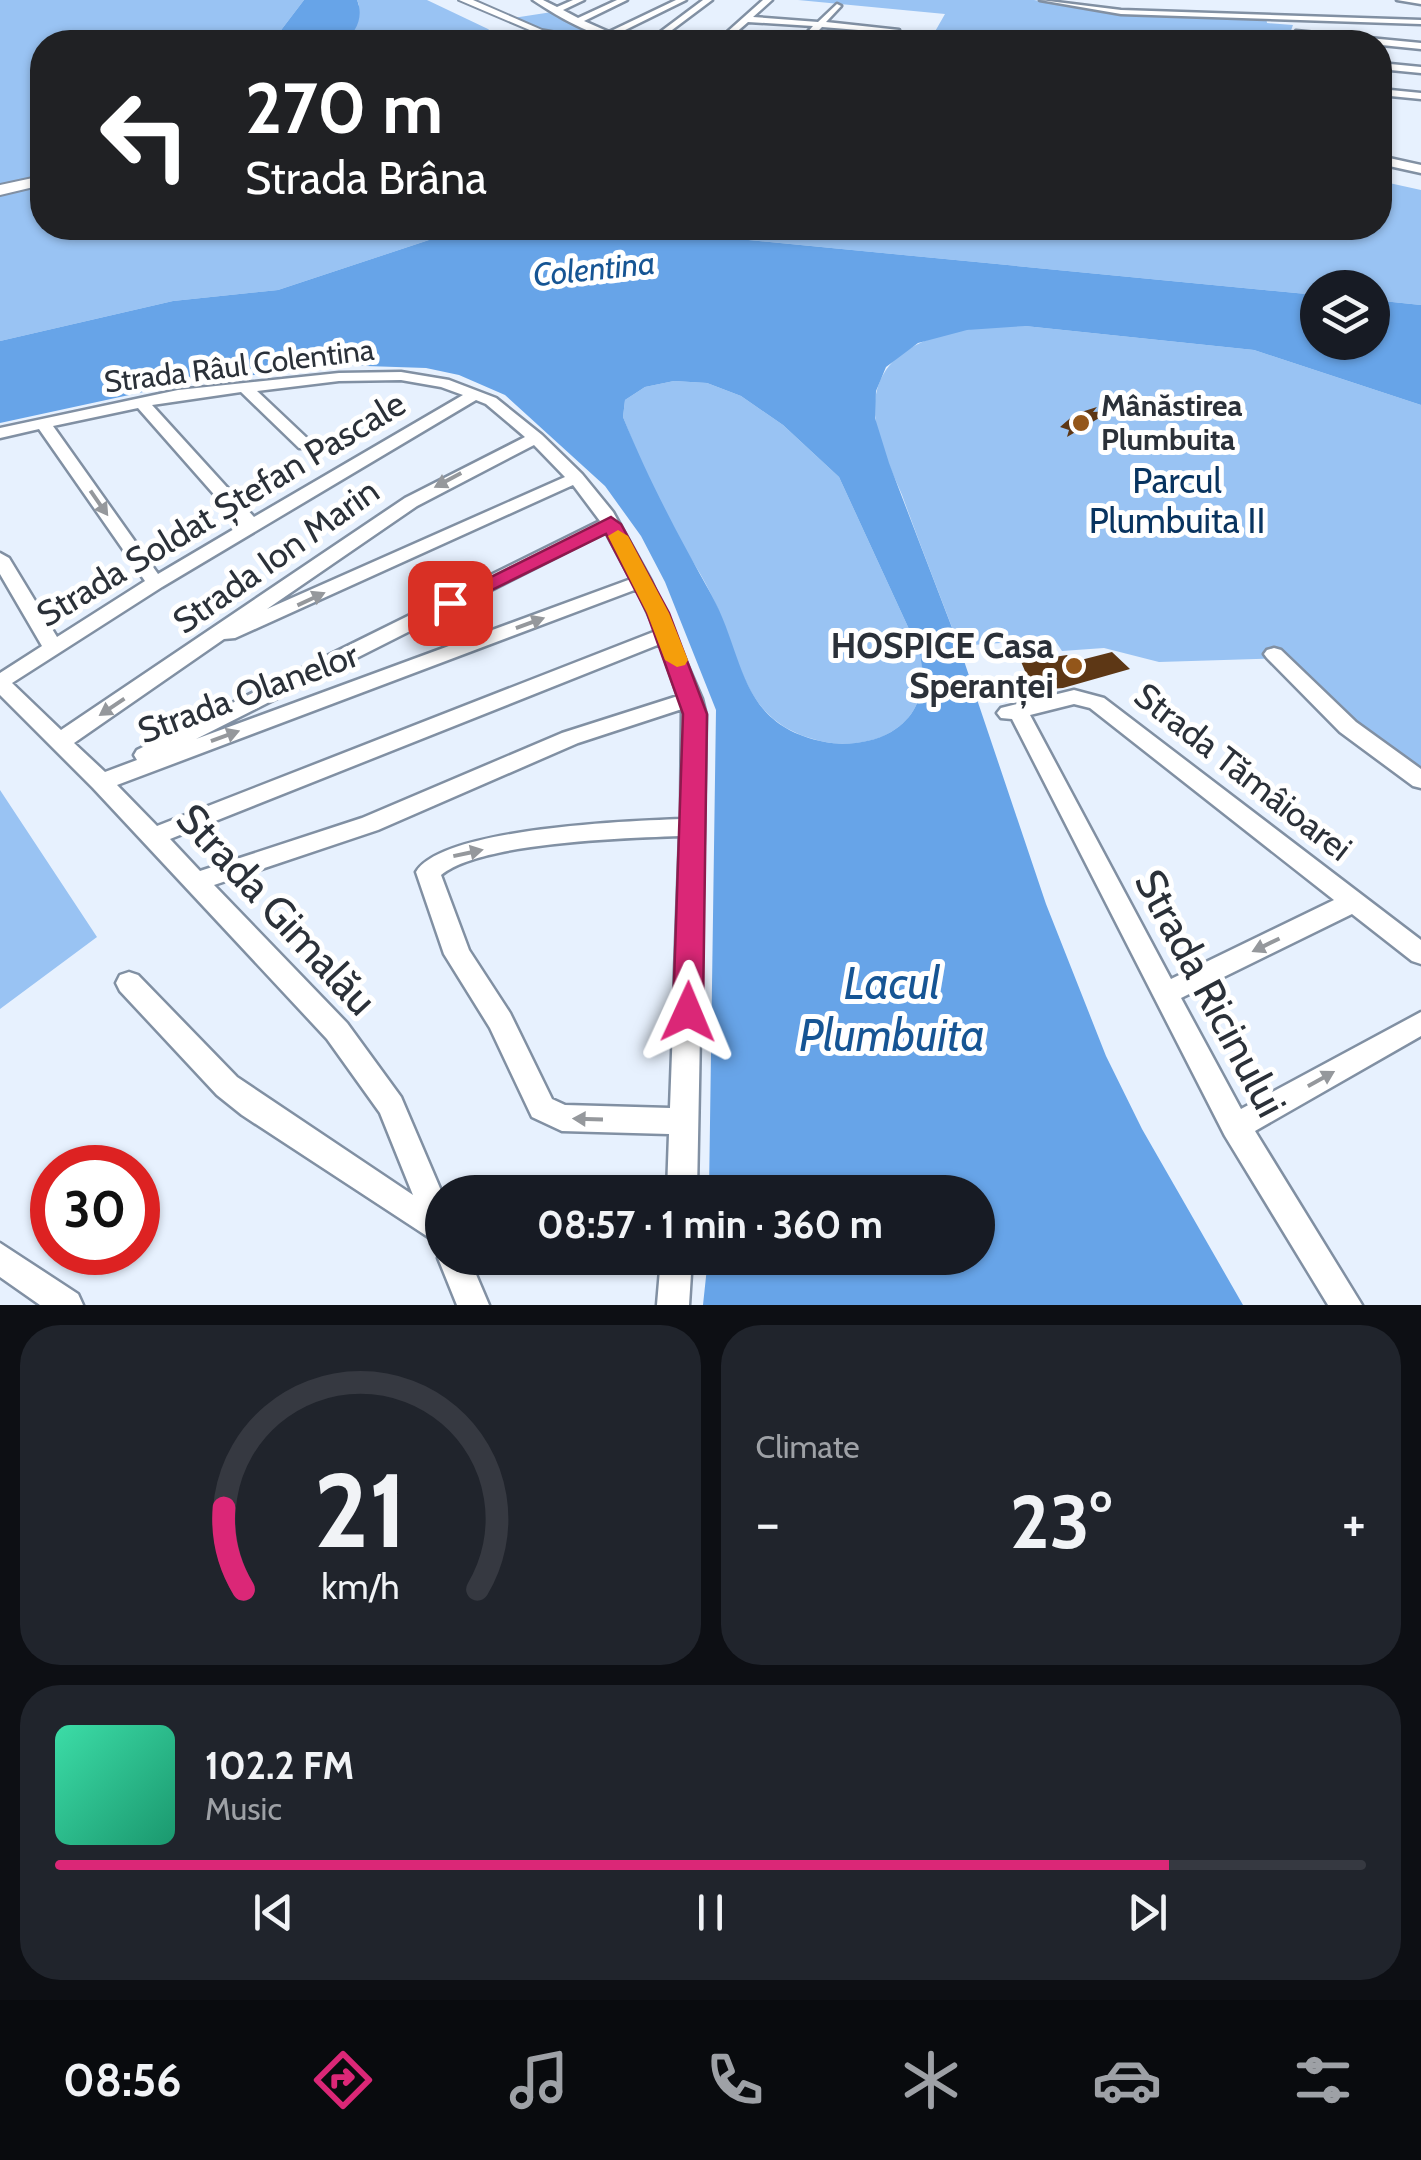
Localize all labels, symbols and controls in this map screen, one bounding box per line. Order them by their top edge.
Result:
text: 270 m [245,65,443,151]
icon: left [80,70,210,200]
text: Strada Brâna [245,151,487,205]
water label: Colentina [531,243,657,294]
map controls [1300,270,1390,360]
button: layers [1300,270,1390,360]
street label: Strada Râul Colentina [102,331,377,400]
street label: Strada Soldat Ștefan Pascale [29,381,414,637]
place label: Mânăstirea Plumbuita [1101,387,1243,458]
marker: Mânăstirea Plumbuita [1070,412,1092,434]
park label: Parcul Plumbuita II [1089,459,1265,542]
street label: Strada Ion Marin [164,469,387,642]
one-way arrow [434,471,462,489]
one-way arrow [89,490,108,517]
pin [408,561,493,646]
icon: arrive [423,576,478,631]
one-way arrow [297,590,326,607]
one-way arrow [515,615,545,630]
place label: HOSPICE Casa Speranței [831,624,1055,709]
street label: Strada Olanelor [132,633,364,752]
marker: HOSPICE Casa Speranței [1063,655,1085,677]
street label: Strada Tămâioarei [1126,674,1360,870]
one-way arrow [98,698,125,716]
one-way arrow [210,728,240,743]
street label: Strada Gimalău [166,793,388,1025]
one-way arrow [453,845,484,860]
street label: Strada Ricinului [1124,861,1298,1125]
one-way arrow [1251,936,1280,953]
water label: Lacul Plumbuita [799,956,985,1062]
position arrow [636,960,740,1064]
one-way arrow [1306,1071,1335,1088]
one-way arrow [572,1111,604,1127]
speed limit sign: 30 [30,1145,160,1275]
text: 08:57 · 1 min · 360 m [537,1201,883,1248]
text: Climate [756,1427,860,1466]
text: 21 [314,1447,407,1573]
text: 23° [1010,1476,1112,1567]
text: − [756,1489,780,1556]
text: + [1342,1489,1366,1556]
text: km/h [321,1565,399,1608]
text: 102.2 FM [205,1742,354,1789]
text: Music [205,1789,282,1828]
icon: previous [246,1885,301,1940]
icon: pause [683,1885,738,1940]
icon: next [1120,1885,1175,1940]
icon: directions [308,2045,378,2115]
icon: music [504,2045,574,2115]
icon: phone [700,2045,770,2115]
icon: climate [896,2045,966,2115]
icon: car [1092,2045,1162,2115]
icon: filters [1288,2045,1358,2115]
text: 08:56 [63,2053,181,2107]

